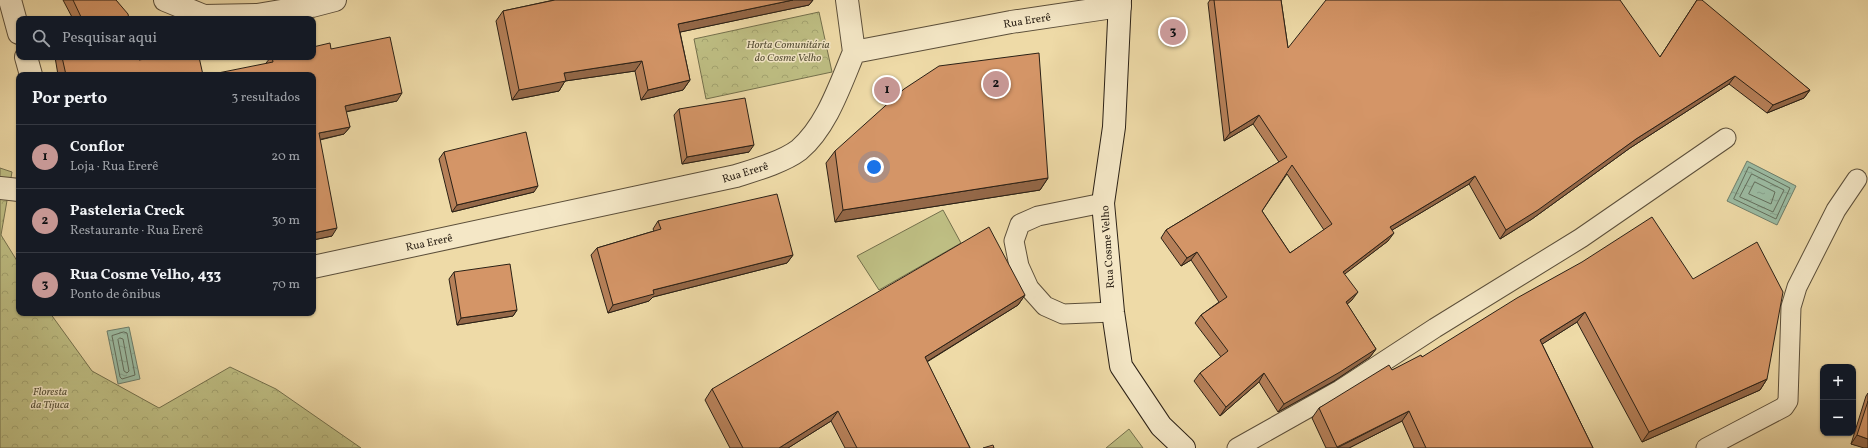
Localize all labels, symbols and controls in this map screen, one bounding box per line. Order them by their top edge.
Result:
street label: Rua Ererê [1003,10,1052,33]
search box [16,16,316,60]
pin: 3 [1160,17,1186,47]
icon: search [30,27,52,49]
text: Pesquisar aqui [62,28,157,49]
park label: Horta Comunitária do Cosme Velho [746,38,830,66]
pin: 2 [983,69,1009,99]
pin: 1 [874,75,900,105]
text: Por perto [32,87,107,110]
text: 3 resultados [231,89,300,107]
text: Conflor [70,137,124,158]
text: 1 [42,148,48,166]
text: 20 m [271,148,300,166]
your location [864,157,884,177]
text: Loja · Rua Ererê [70,158,158,176]
street label: Rua Ererê [720,159,770,188]
text: Pasteleria Creck [70,201,185,222]
street label: Rua Cosme Velho [1098,205,1119,289]
text: 2 [42,212,48,230]
text: 30 m [272,212,300,230]
text: Restaurante · Rua Ererê [70,222,203,240]
street label: Rua Ererê [404,231,454,256]
text: Rua Cosme Velho, 433 [70,265,221,286]
text: 3 [42,276,48,294]
text: 70 m [272,276,300,294]
text: Ponto de ônibus [70,286,161,304]
map controls [1820,364,1856,436]
button: + [1820,364,1856,400]
park label: Floresta da Tijuca [31,385,69,413]
button: − [1820,400,1856,436]

